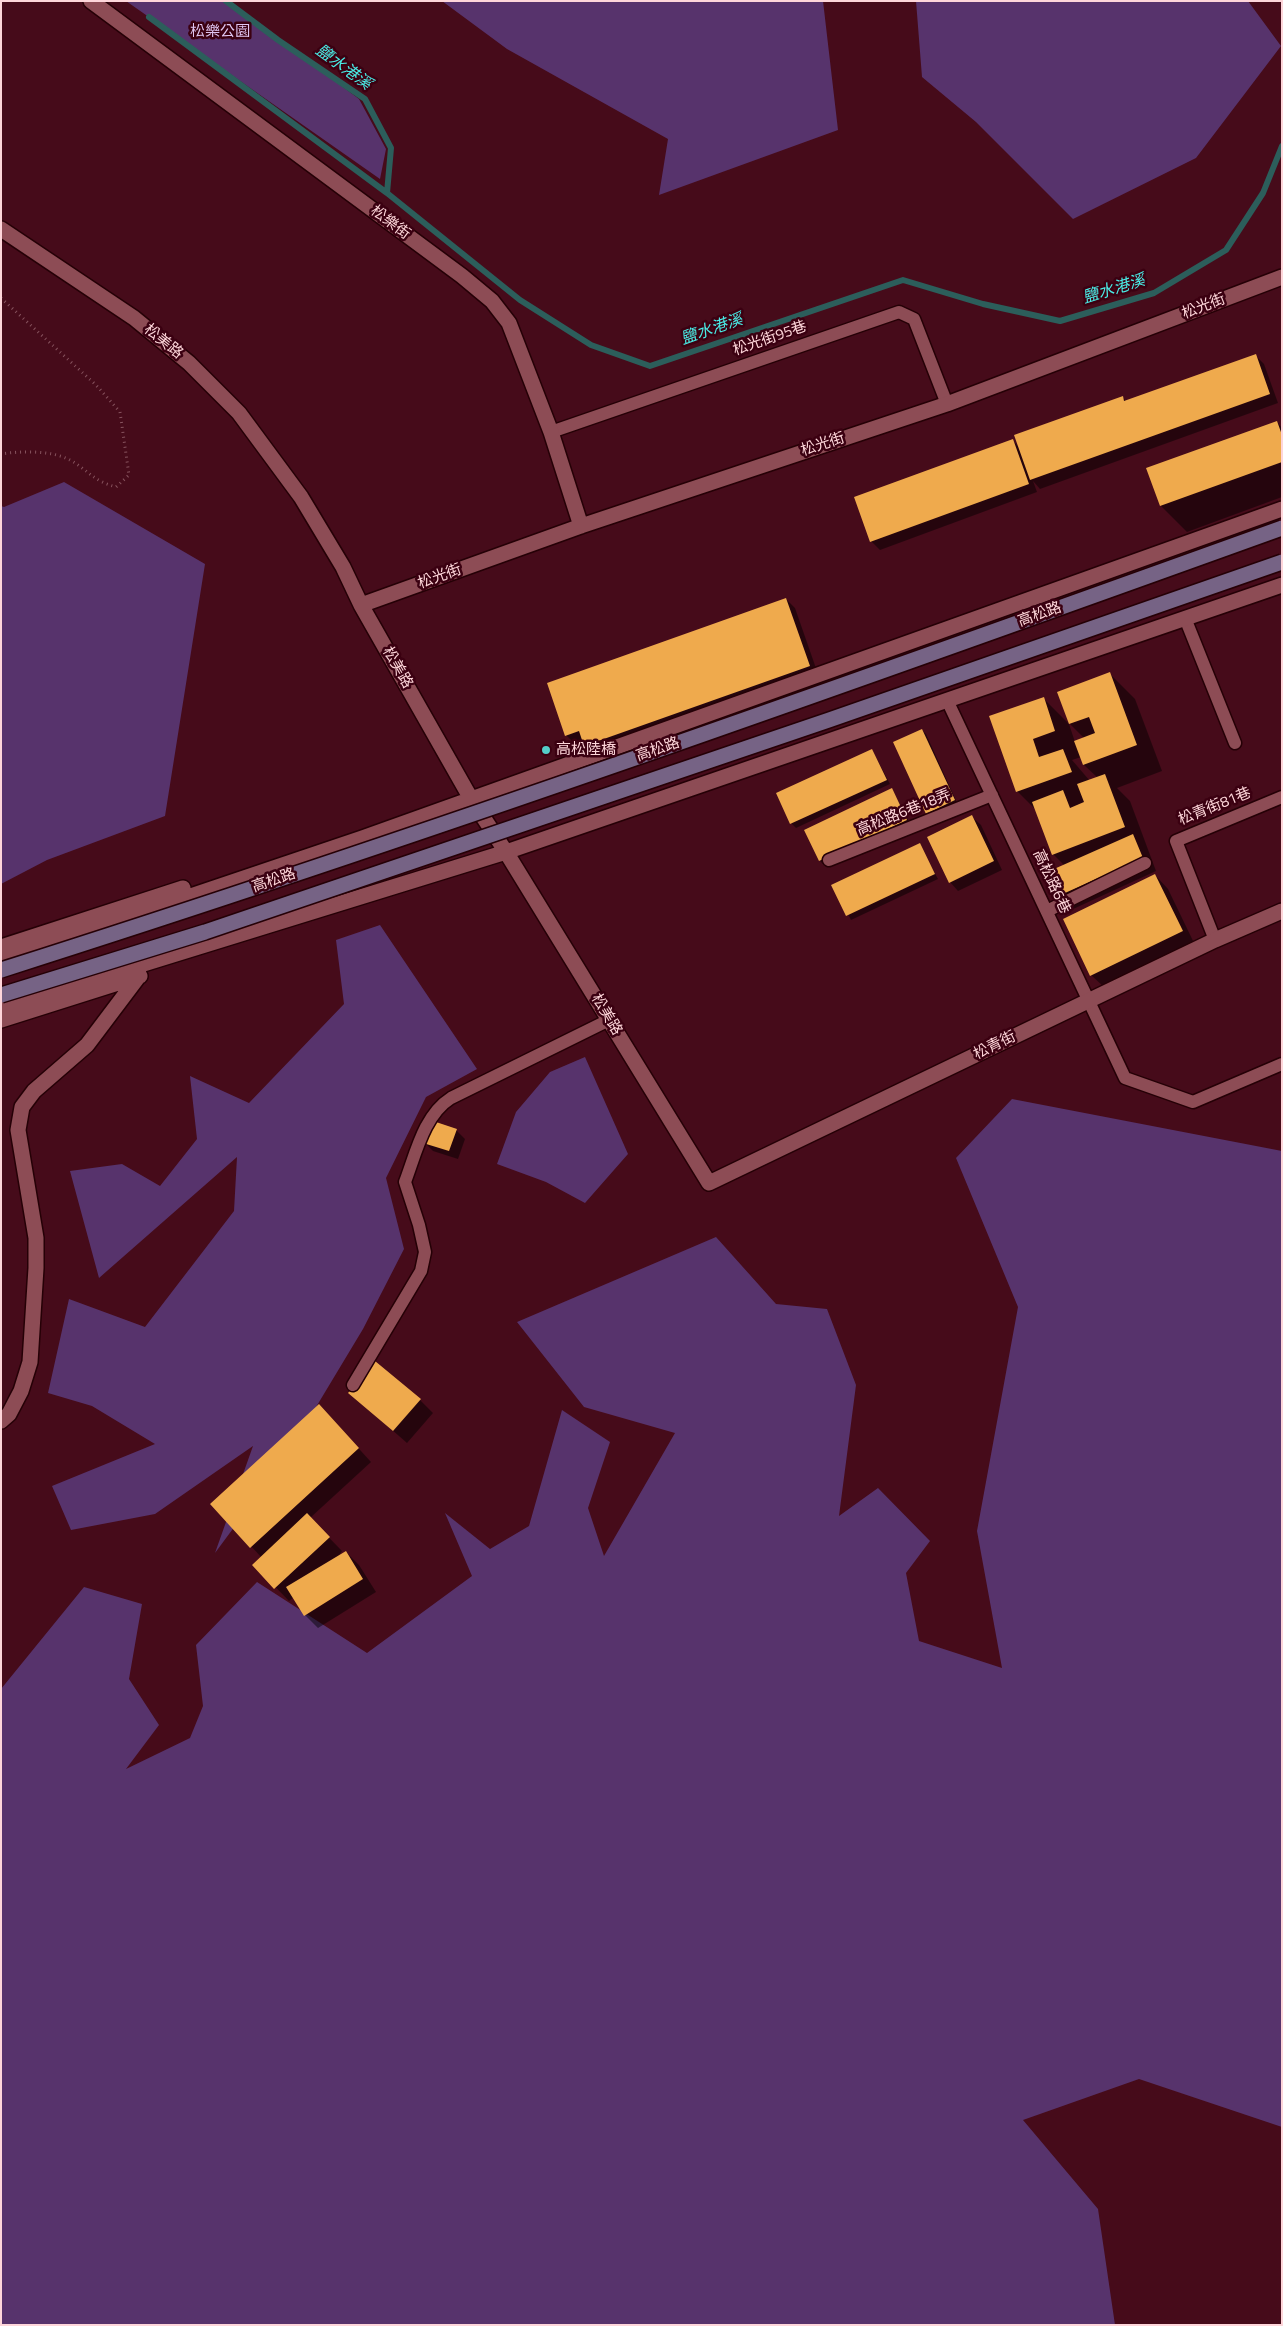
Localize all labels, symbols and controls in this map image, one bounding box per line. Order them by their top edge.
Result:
park label: 松樂公園 [190,23,250,41]
water label: 鹽水港溪 [311,41,375,95]
street label: 松樂街 [367,202,413,244]
water label: 鹽水港溪 [1081,271,1147,309]
street label: 松光街 [1180,291,1228,323]
water label: 鹽水港溪 [679,311,745,349]
street label: 松光街95巷 [731,318,809,360]
street label: 松美路 [140,321,186,363]
street label: 松光街 [799,429,847,461]
street label: 松光街 [416,561,464,593]
street label: 高松路 [1016,599,1064,631]
street label: 松美路 [378,644,416,692]
street label: 高松路 [634,734,682,766]
place label: 高松陸橋 [556,741,616,759]
marker: 高松陸橋 [540,744,552,756]
street label: 松青街81巷 [1176,784,1254,830]
street label: 高松路6巷18弄 [854,786,954,840]
street label: 高松路6巷 [1028,847,1074,917]
street label: 高松路 [250,865,298,897]
street label: 松美路 [587,991,625,1039]
street label: 松青街 [971,1028,1019,1064]

